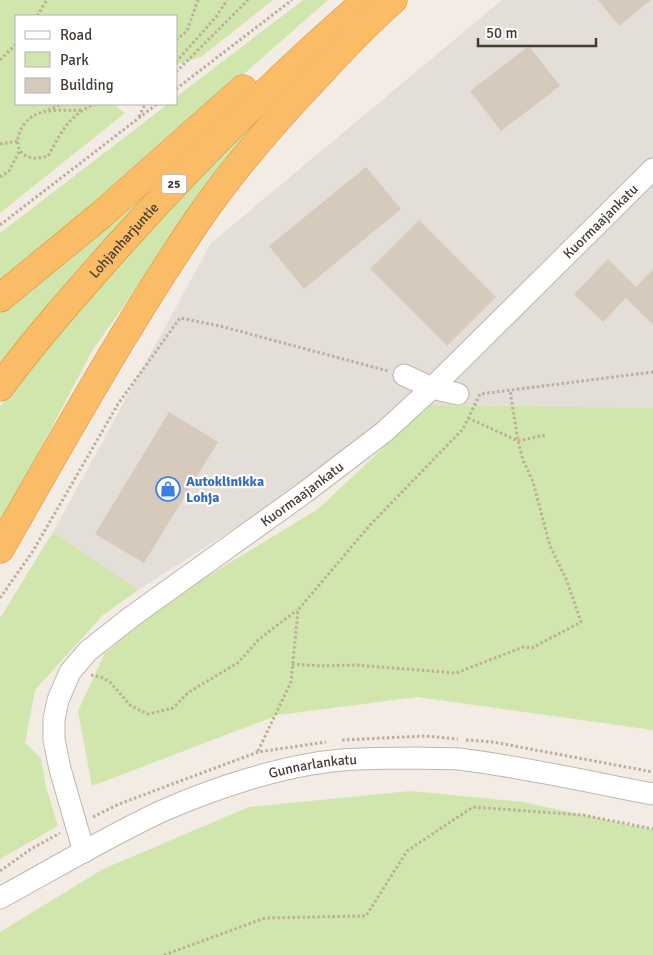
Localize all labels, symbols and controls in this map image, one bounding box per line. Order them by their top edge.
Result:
legend [15,15,178,105]
scale bar [478,15,596,47]
text: 50 m [486,24,517,42]
text: Road [60,26,92,44]
text: Park [60,51,89,69]
text: Building [60,76,114,94]
road number: 25 [162,174,186,193]
street label: Kuormaajankatu [560,181,642,262]
street label: Lohjanharjuntie [86,199,162,282]
street label: Kuormaajankatu [257,458,347,530]
place label: Autoklinikka Lohja [186,473,264,506]
shop icon: Autoklinikka Lohja [155,476,181,502]
street label: Gunnarlankatu [267,751,357,782]

